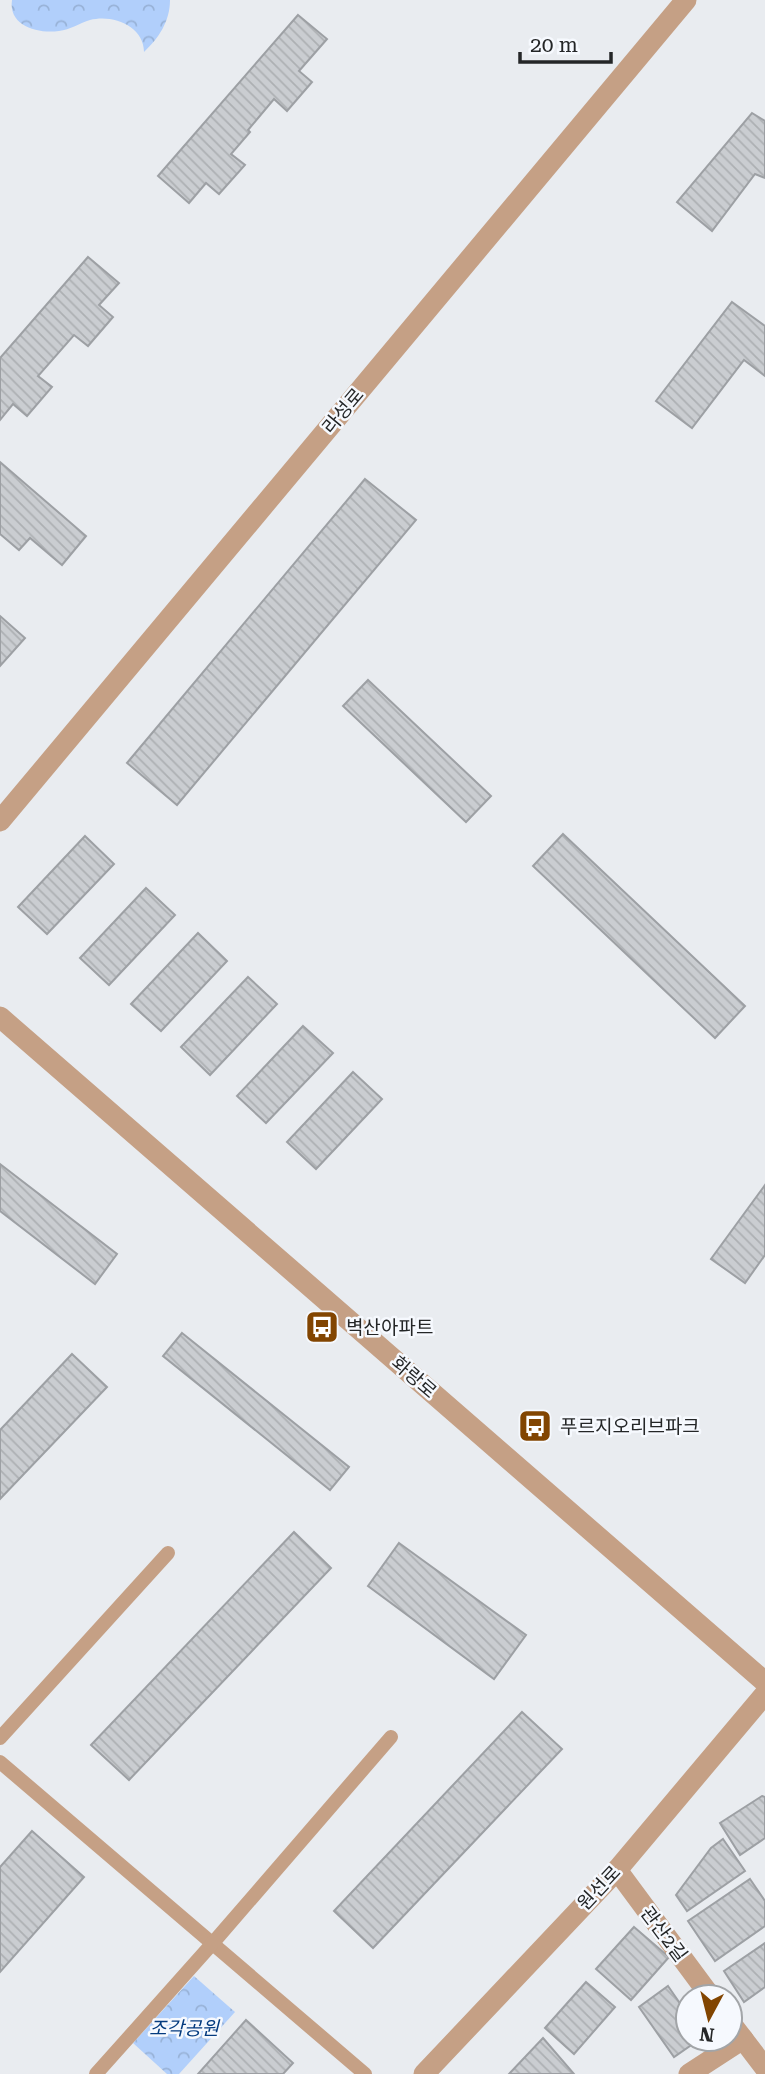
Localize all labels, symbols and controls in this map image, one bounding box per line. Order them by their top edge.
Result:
scale bar [520,21,611,65]
text: 20 m [530,33,578,57]
street label: 라성로 [317,384,369,438]
bus stop icon: 벽산아파트 [303,1308,341,1346]
place label: 벽산아파트 [346,1316,433,1339]
street label: 화랑로 [387,1351,441,1403]
bus stop icon: 푸르지오리브파크 [516,1407,554,1445]
place label: 푸르지오리브파크 [560,1415,700,1438]
street label: 원선로 [573,1861,625,1915]
street label: 관산2길 [636,1902,692,1966]
north arrow [674,1983,744,2053]
park label: 조각공원 [149,2017,220,2040]
text: N [698,2022,716,2047]

